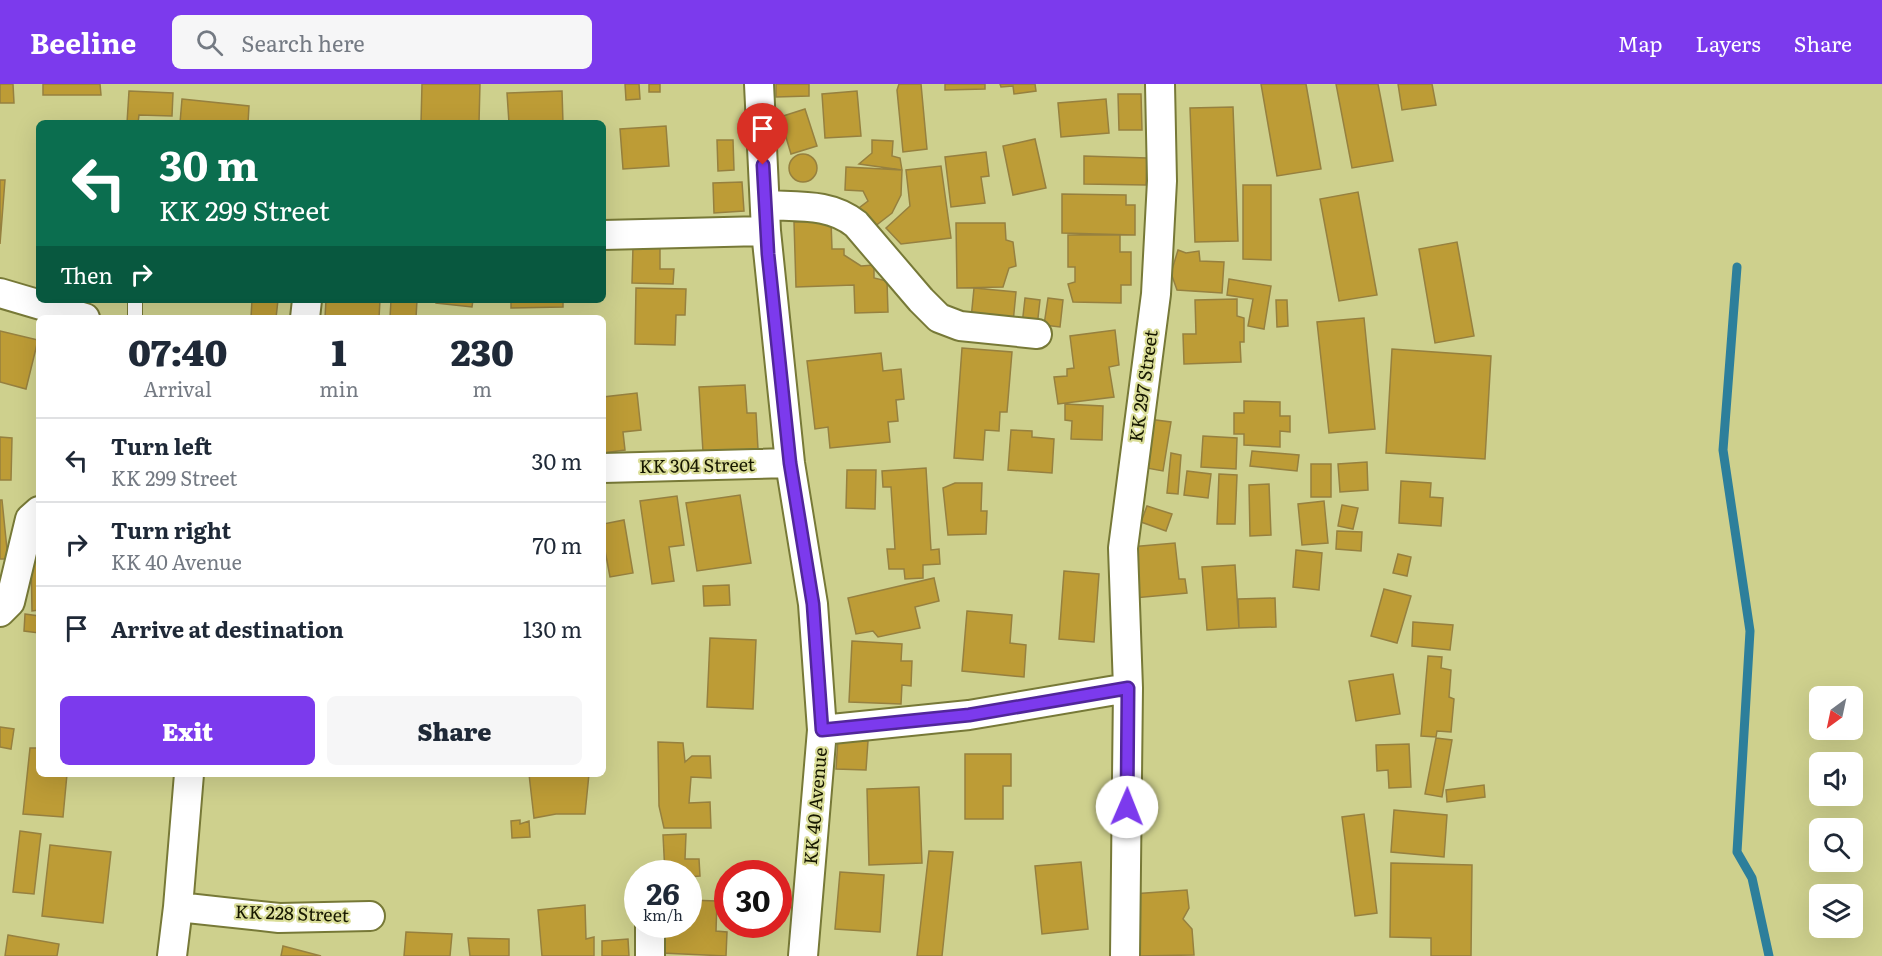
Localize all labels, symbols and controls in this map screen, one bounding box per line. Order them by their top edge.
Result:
search box [172,15,592,69]
text: Beeline [30,21,136,63]
icon: search [193,26,226,59]
text: Search here [241,26,365,59]
text: Map [1618,27,1663,58]
text: Layers [1696,27,1761,58]
text: Share [1794,27,1852,58]
pin [737,103,788,165]
icon: arrive [746,112,779,145]
text: 30 m [159,132,259,194]
icon: left [60,144,138,222]
text: KK 299 Street [159,189,330,229]
text: Then [60,258,113,291]
icon: right [125,258,158,291]
text: 07:40 [128,324,227,377]
text: 1 [331,324,347,377]
text: 230 [451,324,514,377]
street label: KK 297 Street [1121,327,1164,444]
text: Arrival [144,373,212,403]
text: min [319,373,359,403]
text: m [473,373,492,403]
text: Turn left [111,429,212,462]
icon: left [60,444,93,477]
text: 30 m [532,444,582,477]
street label: KK 304 Street [639,450,756,479]
text: KK 299 Street [111,462,237,492]
text: Turn right [111,513,231,546]
icon: right [60,528,93,561]
text: 70 m [532,528,582,561]
text: KK 40 Avenue [111,546,242,576]
icon: arrive [60,612,93,645]
text: Arrive at destination [111,612,344,645]
text: 130 m [523,612,582,645]
north arrow [1809,686,1863,740]
map controls [1809,686,1863,938]
button: Exit [60,696,315,765]
button: Share [327,696,582,765]
street label: KK 40 Avenue [796,746,833,866]
button: sound [1809,752,1863,806]
position arrow [1095,775,1159,839]
button: search [1809,818,1863,872]
speed limit sign: 30 [714,860,792,938]
text: 26 [646,870,680,914]
button: layers [1809,884,1863,938]
street label: KK 228 Street [235,897,350,928]
text: km/h [643,903,683,926]

